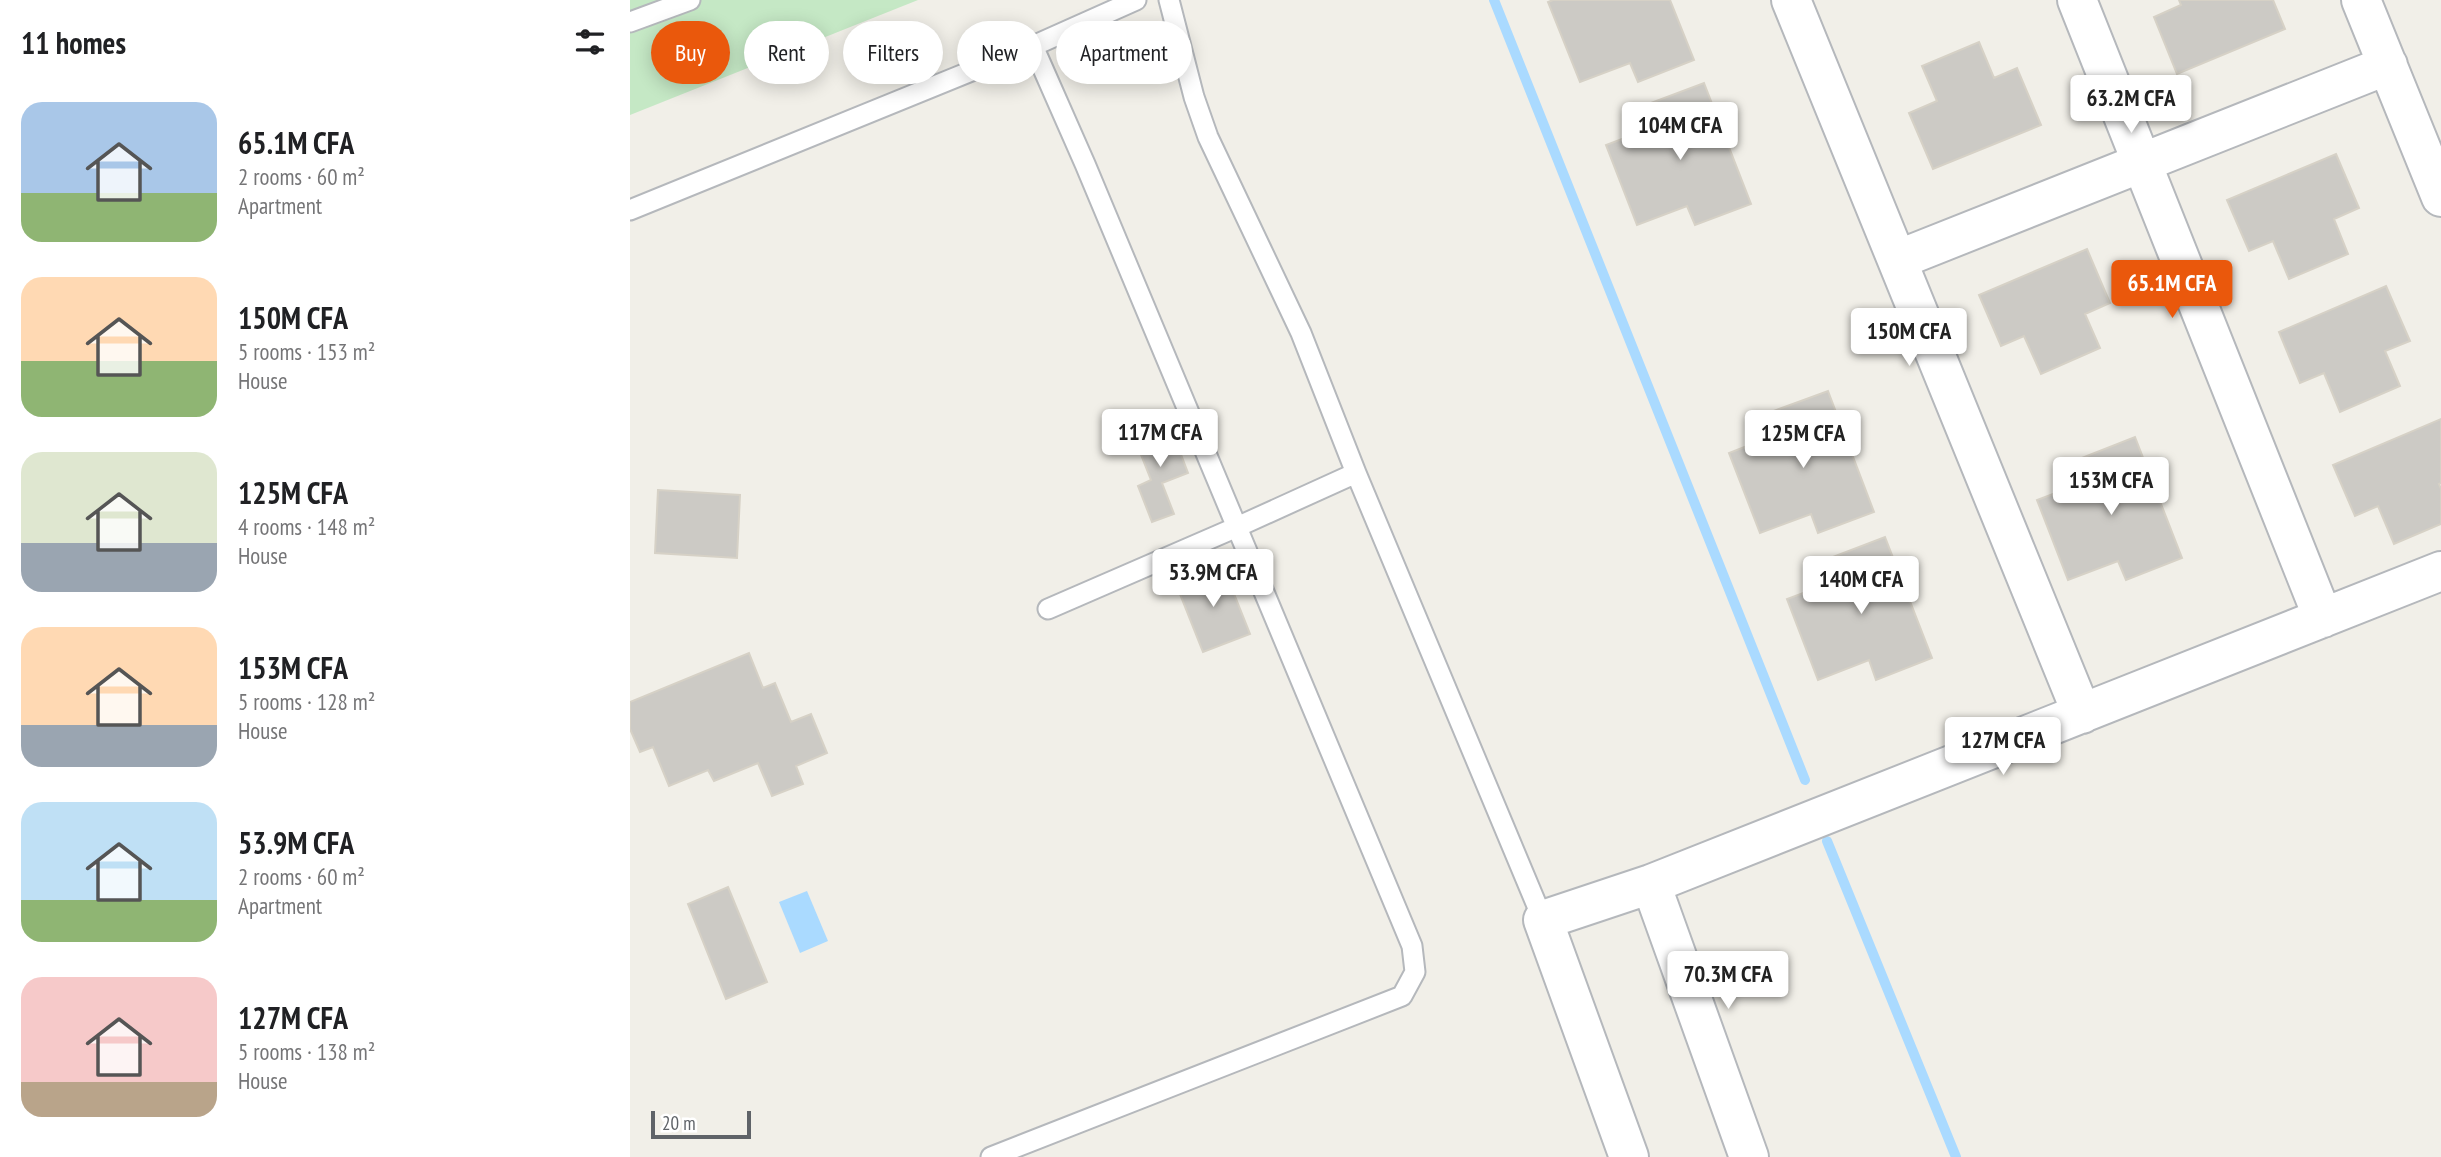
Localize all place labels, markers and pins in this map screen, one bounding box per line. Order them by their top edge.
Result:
pin: 63.2M CFA [2051,76,2211,135]
pin: 104M CFA [1608,102,1752,162]
pin: 65.1M CFA [2092,260,2252,320]
pin: 150M CFA [1837,308,1981,368]
pin: 117M CFA [1088,410,1232,469]
pin: 125M CFA [1731,410,1875,470]
pin: 153M CFA [2039,458,2183,517]
pin: 53.9M CFA [1133,550,1293,609]
pin: 140M CFA [1789,556,1933,616]
pin: 127M CFA [1931,718,2075,777]
pin: 70.3M CFA [1648,951,1808,1011]

